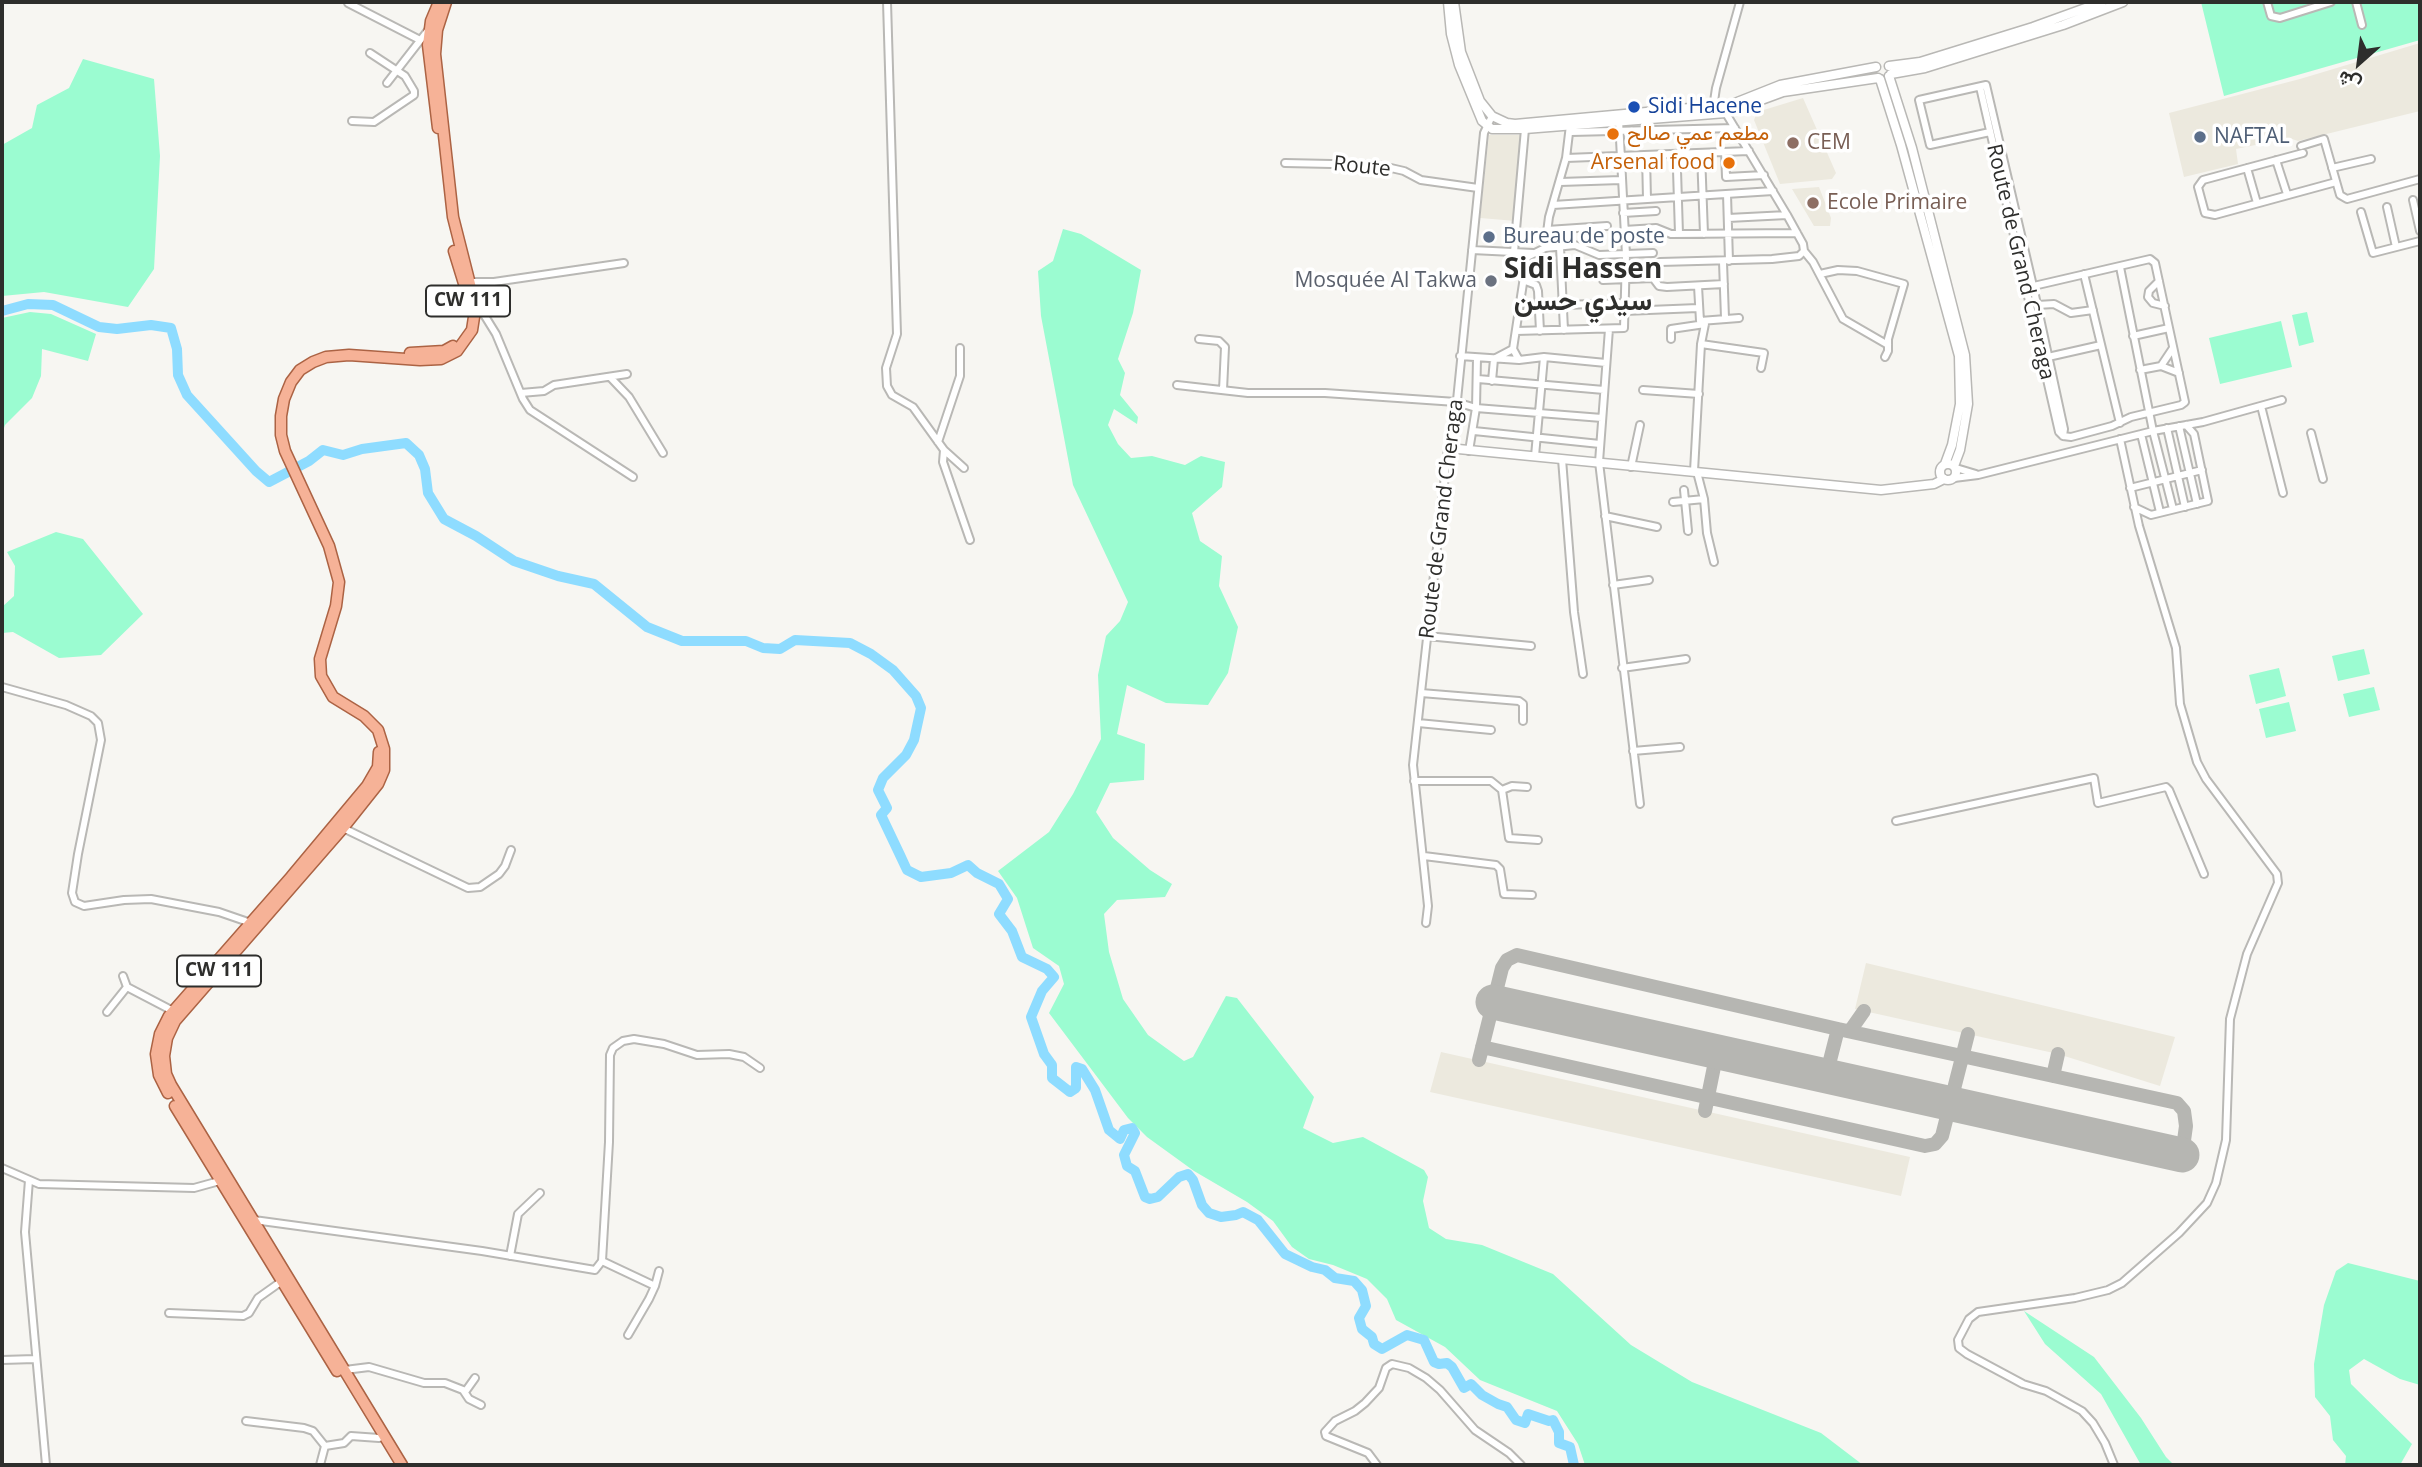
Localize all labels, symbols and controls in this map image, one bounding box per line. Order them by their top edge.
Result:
north arrow [2324,28,2394,98]
text: ش [2333,65,2365,98]
place label: Sidi Hacene [1648,94,1762,120]
marker: Sidi Hacene [1626,99,1642,115]
place label: مطعم عمي صالح [1627,121,1769,147]
place label: NAFTAL [2214,124,2290,150]
marker: مطعم عمي صالح [1605,126,1621,142]
marker: NAFTAL [2192,129,2208,145]
place label: CEM [1807,130,1851,156]
marker: CEM [1785,135,1801,151]
street label: Route de Grand Cheraga [1981,142,2059,382]
place label: Arsenal food [1591,150,1715,176]
street label: Route [1332,151,1392,183]
marker: Arsenal food [1721,155,1737,171]
place label: Ecole Primaire [1827,190,1967,216]
marker: Ecole Primaire [1805,195,1821,211]
place label: Bureau de poste [1503,224,1665,250]
marker: Bureau de poste [1481,229,1497,245]
district label: Sidi Hassen سيدي حسن [1504,253,1662,319]
place label: Mosquée Al Takwa [1294,268,1477,294]
marker: Mosquée Al Takwa [1483,273,1499,289]
road number: CW 111 [426,286,510,316]
street label: Route de Grand Cheraga [1415,398,1469,640]
road number: CW 111 [177,956,261,987]

